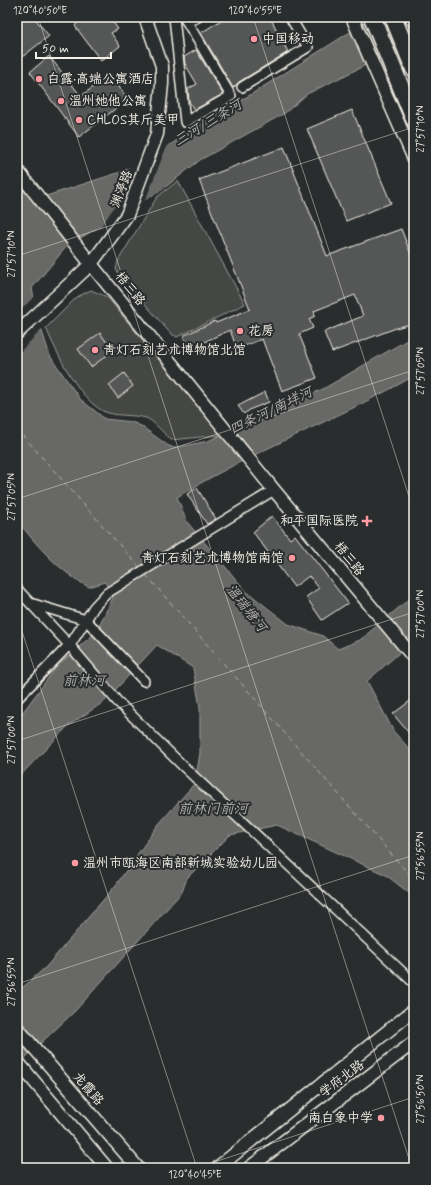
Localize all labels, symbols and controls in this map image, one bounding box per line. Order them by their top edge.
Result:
text: 120°40'50"E [13,4,67,18]
text: 120°40'55"E [228,4,282,18]
place label: 中国移动 [262,31,314,48]
scale bar [36,34,111,60]
marker: 中国移动 [249,34,259,44]
text: 50 m [42,41,69,57]
place label: 白露·高端公寓酒店 [47,71,154,88]
marker: 白露·高端公寓酒店 [34,74,44,84]
place label: 温州她他公寓 [69,93,147,110]
water label: 三河/三条河 [171,95,247,150]
marker: 温州她他公寓 [56,96,66,106]
text: 27°57'10"N [414,105,428,152]
place label: CHLOS其斤美甲 [87,112,179,129]
marker: CHLOS其斤美甲 [74,115,84,125]
street label: 渊渟路 [107,168,137,210]
text: 27°57'10"N [5,230,19,277]
street label: 梧三路 [111,268,149,310]
place label: 花房 [248,323,274,340]
marker: 花房 [235,326,245,336]
place label: 青灯石刻艺术博物馆北馆 [103,342,246,359]
marker: 青灯石刻艺术博物馆北馆 [90,345,100,355]
text: 27°57'05"N [414,347,428,395]
water label: 四条河/南垟河 [227,382,317,439]
text: 27°57'05"N [5,473,19,521]
place label: 和平国际医院 [280,513,358,530]
marker: 和平国际医院 [361,515,373,527]
street label: 梧三路 [330,538,368,580]
place label: 青灯石刻艺术博物馆南馆 [141,550,284,567]
marker: 青灯石刻艺术博物馆南馆 [287,553,297,563]
water label: 温瑞塘河 [222,580,272,637]
text: 27°57'00"N [414,590,428,638]
water label: 前林河 [63,672,107,690]
text: 27°57'00"N [5,716,19,764]
water label: 前林门前河 [178,800,250,818]
text: 27°56'55"N [414,831,428,880]
place label: 温州市瓯海区南部新城实验幼儿园 [83,855,278,872]
marker: 温州市瓯海区南部新城实验幼儿园 [70,858,80,868]
text: 27°56'55"N [5,957,19,1006]
street label: 学府北路 [316,1057,368,1101]
street label: 龙霞路 [69,1069,107,1109]
text: 27°56'50"N [414,1074,428,1123]
place label: 南白象中学 [308,1110,373,1127]
marker: 南白象中学 [376,1113,386,1123]
text: 120°40'45"E [168,1168,222,1182]

